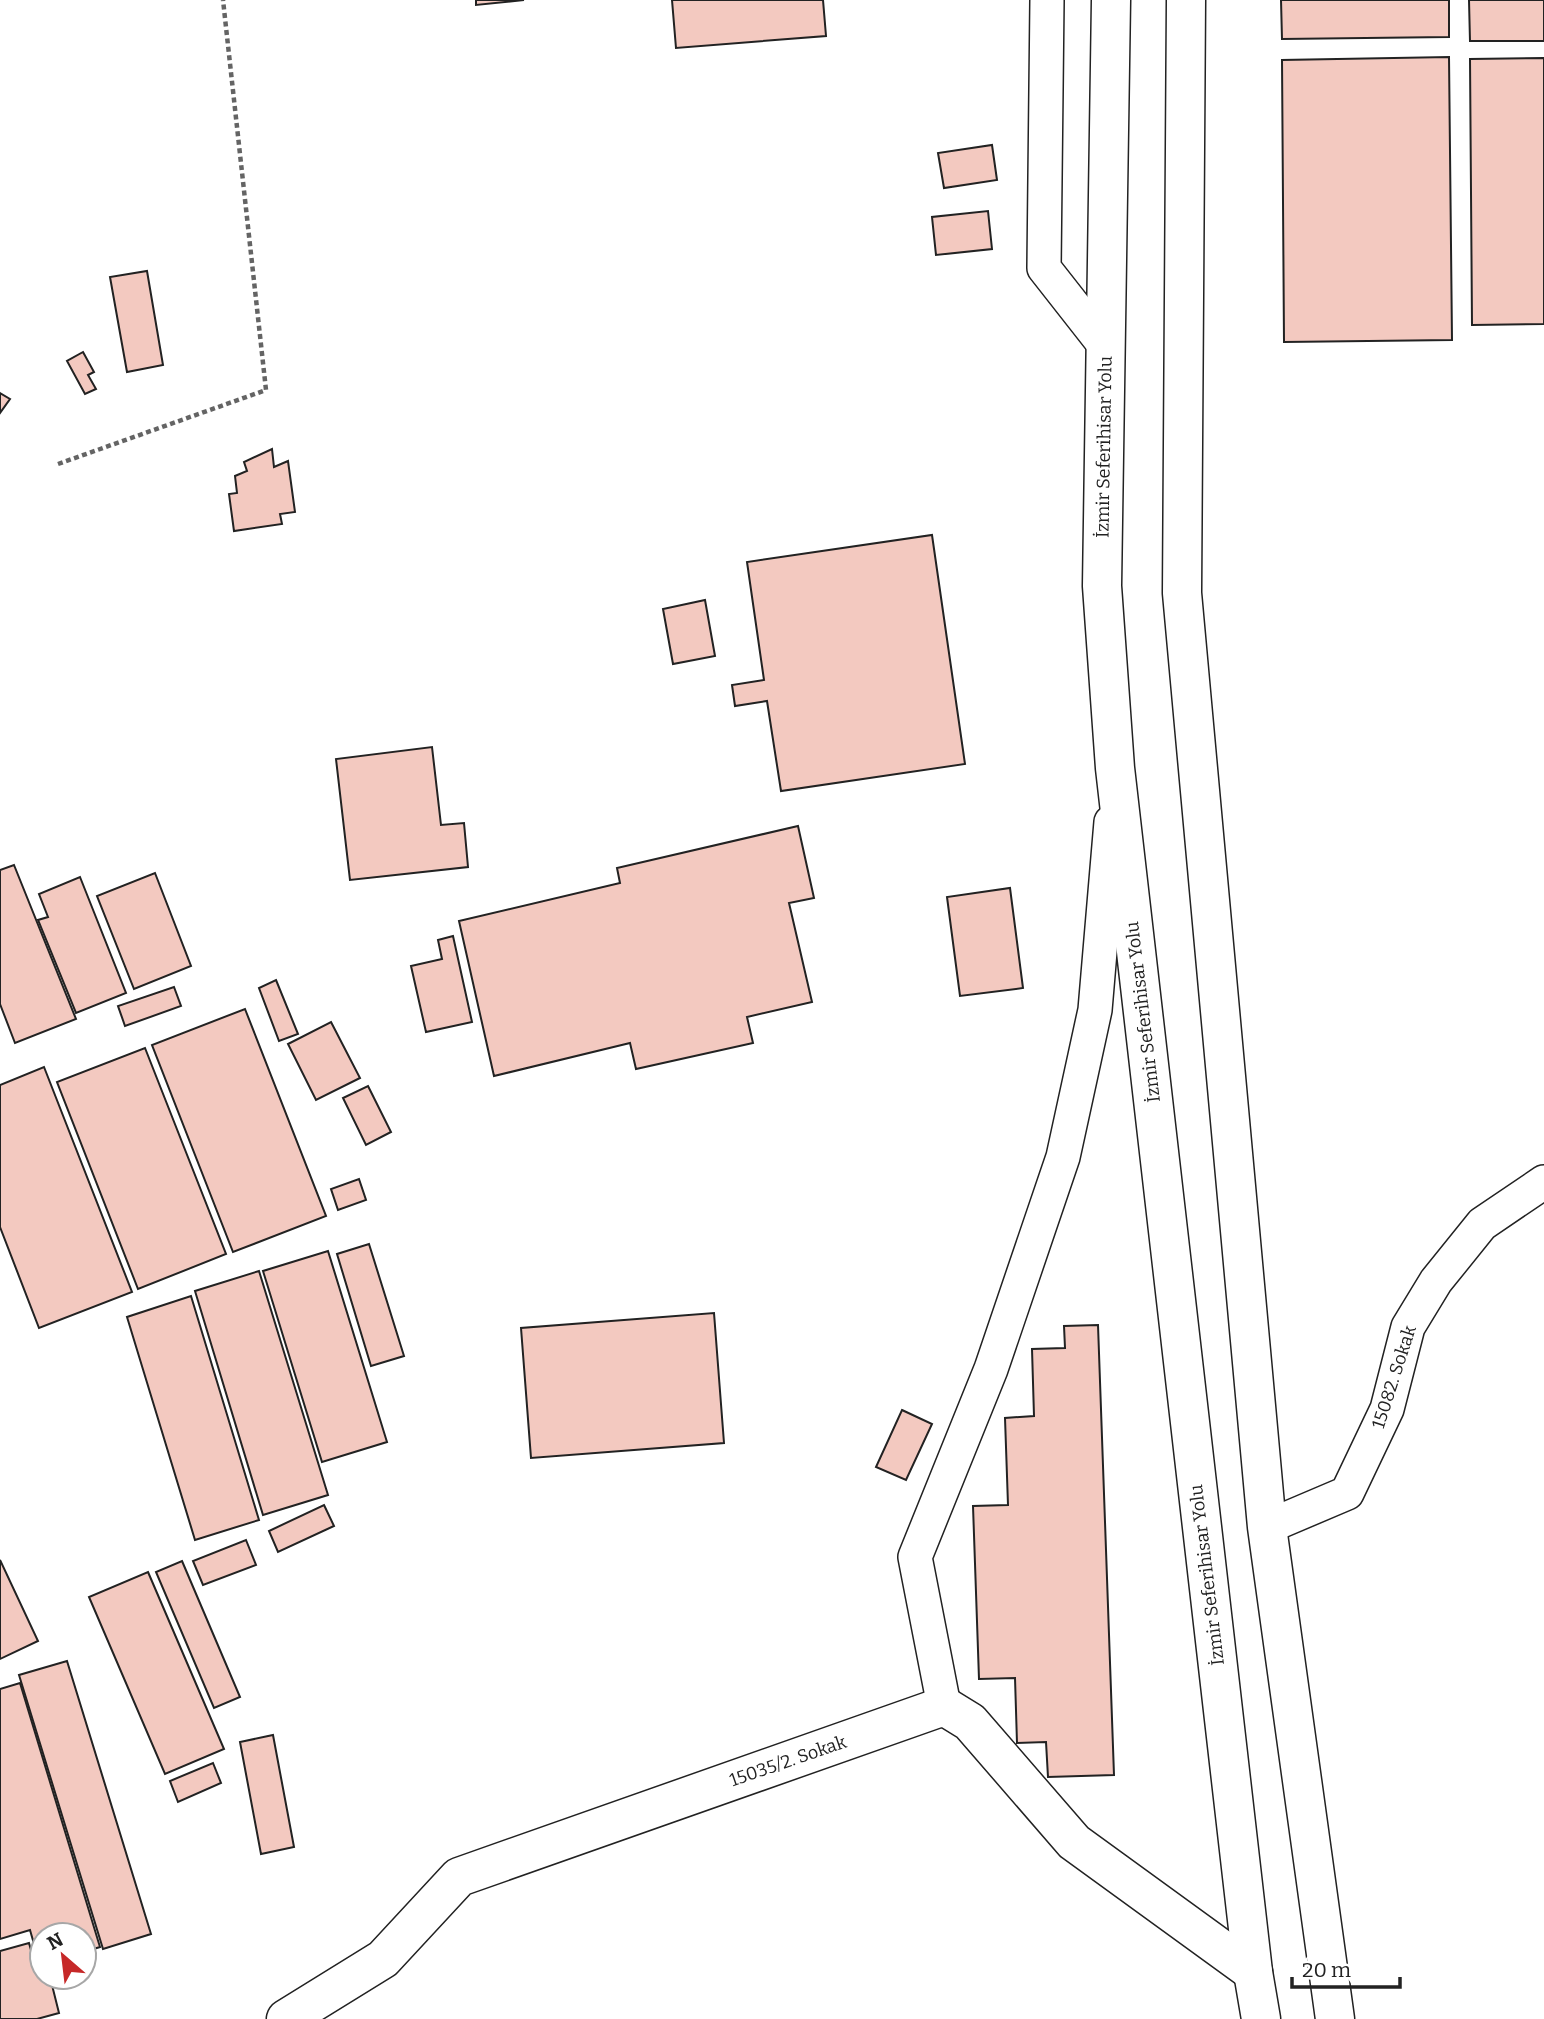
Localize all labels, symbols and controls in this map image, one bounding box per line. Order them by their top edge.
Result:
street label: İzmir Seferihisar Yolu [1091,356,1117,538]
street label: İzmir Seferihisar Yolu [1121,920,1165,1104]
street label: 15082. Sokak [1367,1322,1421,1431]
street label: İzmir Seferihisar Yolu [1185,1483,1229,1667]
street label: 15035/2. Sokak [727,1731,850,1791]
north arrow [28,1921,98,1991]
text: N [43,1928,67,1955]
scale bar [1292,1946,1400,1990]
text: 20 m [1302,1957,1351,1983]

